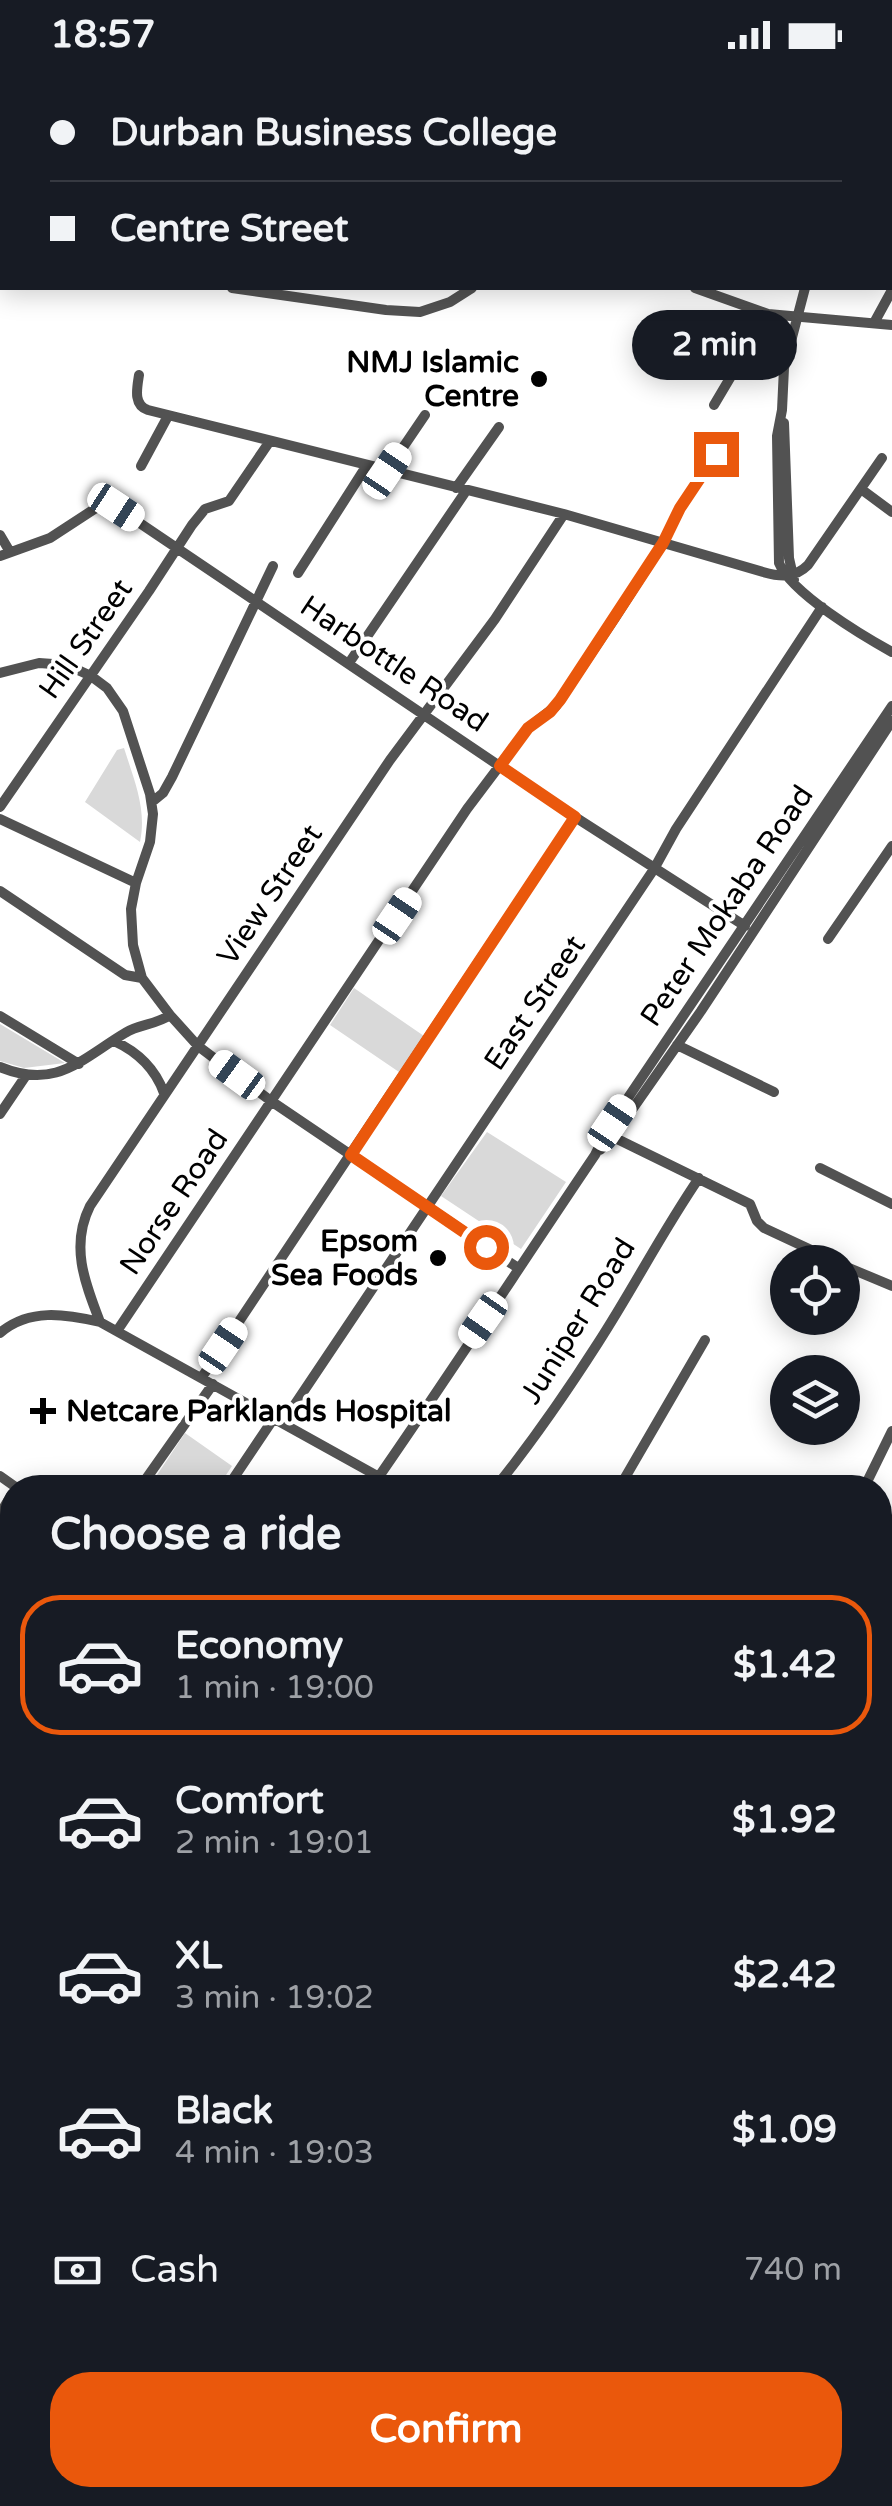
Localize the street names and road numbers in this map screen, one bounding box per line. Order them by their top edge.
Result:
street label: Hill Street [31,572,141,706]
street label: Harbottle Road [293,588,495,740]
street label: Peter Mokaba Road [633,778,821,1034]
street label: View Street [209,817,331,973]
street label: East Street [476,928,594,1078]
street label: Norse Road [112,1122,236,1282]
street label: Juniper Road [512,1231,644,1411]

